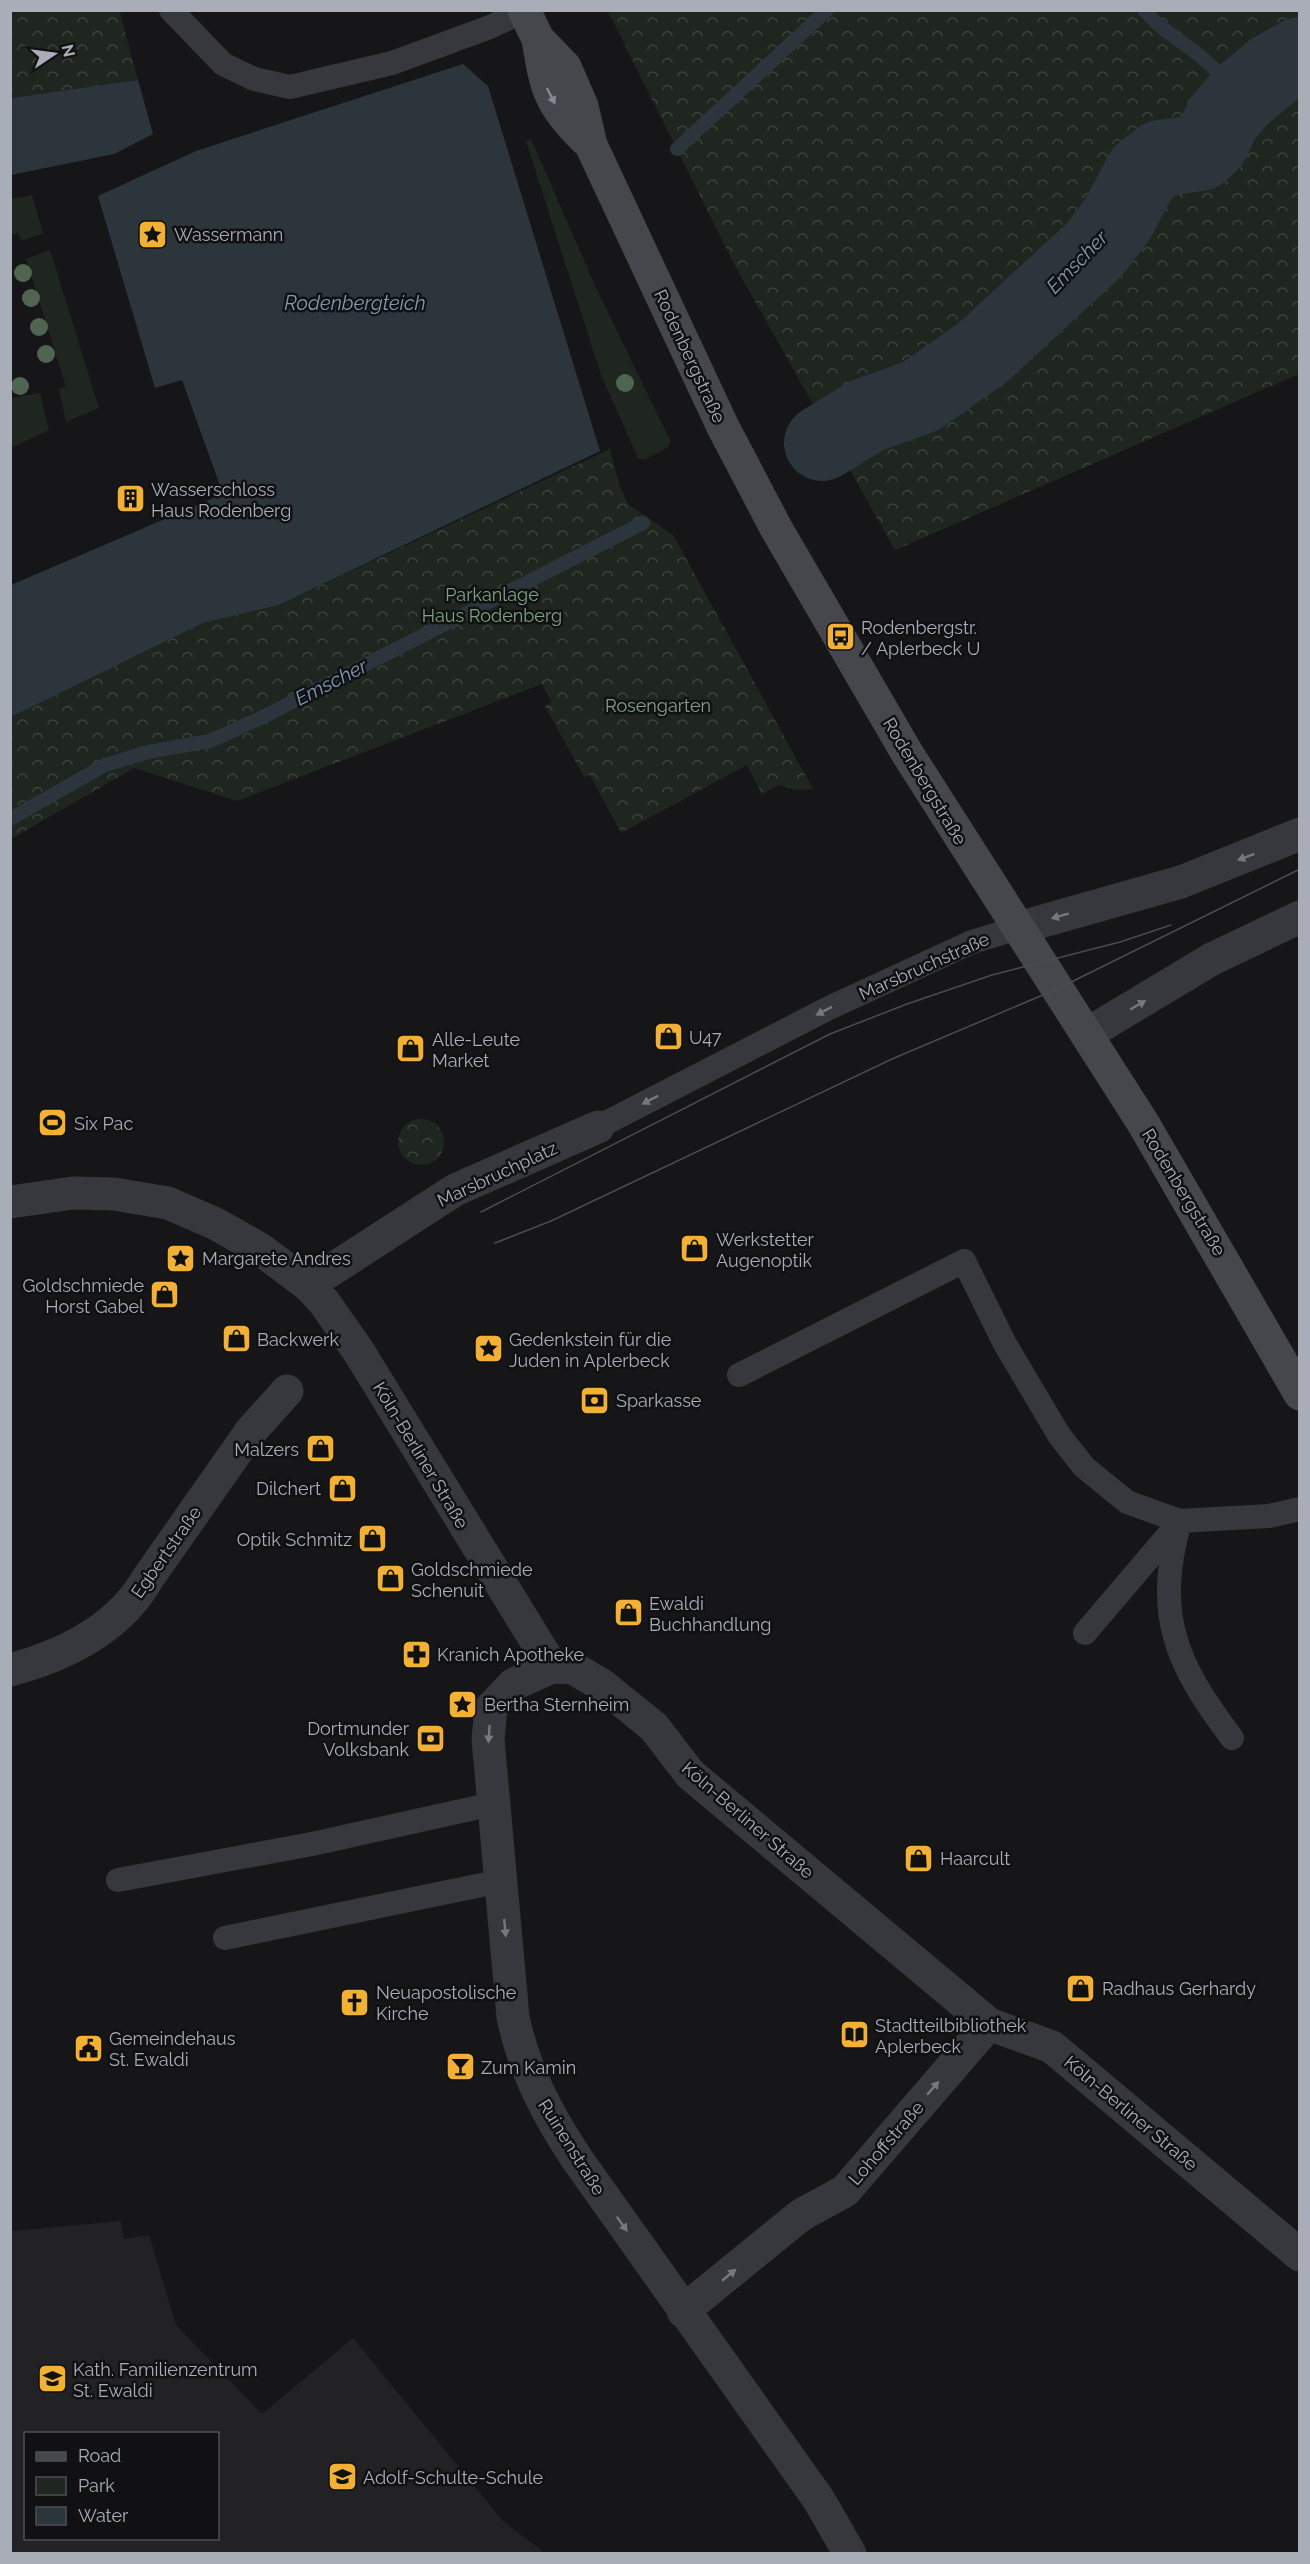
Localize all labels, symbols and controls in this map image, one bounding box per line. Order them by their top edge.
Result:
north arrow [24,24,84,84]
text: N [57,43,79,59]
one-way arrow [547,87,556,104]
place icon: Wassermann [137,218,169,250]
place label: Wassermann [174,224,283,245]
water label: Emscher [1041,225,1113,298]
street label: Rodenbergstraße [650,286,730,426]
water label: Rodenbergteich [284,291,426,315]
place label: Wasserschloss Haus Rodenberg [151,479,291,521]
building icon: Wasserschloss Haus Rodenberg [114,483,146,515]
park label: Parkanlage Haus Rodenberg [422,584,562,626]
place label: Rodenbergstr. / Aplerbeck U [861,617,980,659]
bus stop icon: Rodenbergstr. / Aplerbeck U [824,621,856,653]
water label: Emscher [291,653,372,710]
park label: Rosengarten [605,695,711,716]
street label: Rodenbergstraße [879,714,971,849]
one-way arrow [1237,853,1255,862]
one-way arrow [1051,912,1069,922]
street label: Marsbruchstraße [856,928,993,1004]
one-way arrow [1130,1000,1146,1011]
one-way arrow [815,1006,832,1016]
shop icon: U47 [652,1021,684,1053]
place label: U47 [689,1027,722,1048]
place label: Alle-Leute Market [432,1029,521,1071]
shop icon: Alle-Leute Market [395,1033,427,1065]
one-way arrow [641,1095,658,1105]
sports icon: Six Pac [37,1107,69,1139]
place label: Six Pac [74,1113,133,1134]
street label: Rodenbergstraße [1138,1125,1230,1260]
street label: Marsbruchplatz [434,1137,560,1211]
place label: Werkstetter Augenoptik [716,1229,815,1271]
shop icon: Werkstetter Augenoptik [679,1233,711,1265]
place icon: Margarete Andres [165,1242,197,1274]
place label: Margarete Andres [202,1248,351,1269]
place label: Goldschmiede Horst Gabel [22,1275,144,1317]
shop icon: Goldschmiede Horst Gabel [149,1279,181,1311]
shop icon: Backwerk [220,1323,252,1355]
place label: Backwerk [257,1329,339,1350]
place label: Gedenkstein für die Juden in Aplerbeck [509,1329,672,1371]
place icon: Gedenkstein für die Juden in Aplerbeck [472,1333,504,1365]
street label: Köln-Berliner Straße [369,1378,473,1532]
bank icon: Sparkasse [579,1384,611,1416]
place label: Sparkasse [616,1390,702,1411]
shop icon: Malzers [304,1433,336,1465]
place label: Malzers [234,1439,299,1460]
shop icon: Dilchert [326,1472,358,1504]
place label: Dilchert [256,1478,321,1499]
street label: Egbertstraße [127,1502,206,1602]
shop icon: Optik Schmitz [357,1523,389,1555]
place label: Optik Schmitz [237,1529,352,1550]
place label: Goldschmiede Schenuit [411,1559,533,1601]
shop icon: Goldschmiede Schenuit [374,1563,406,1595]
place label: Ewaldi Buchhandlung [649,1593,771,1635]
shop icon: Ewaldi Buchhandlung [612,1597,644,1629]
pharmacy icon: Kranich Apotheke [400,1638,432,1670]
place label: Kranich Apotheke [437,1644,584,1665]
place icon: Bertha Sternheim [447,1688,479,1720]
place label: Bertha Sternheim [484,1694,629,1715]
place label: Dortmunder Volksbank [307,1718,410,1760]
bank icon: Dortmunder Volksbank [414,1722,446,1754]
one-way arrow [484,1725,494,1744]
street label: Köln-Berliner Straße [678,1757,818,1883]
shop icon: Haarcult [903,1842,935,1874]
place label: Haarcult [940,1848,1010,1869]
one-way arrow [500,1919,510,1938]
shop icon: Radhaus Gerhardy [1065,1972,1097,2004]
place label: Radhaus Gerhardy [1102,1978,1256,1999]
place label: Neuapostolische Kirche [376,1982,517,2024]
church icon: Neuapostolische Kirche [339,1986,371,2018]
place label: Stadtteilbibliothek Aplerbeck [875,2015,1027,2057]
library icon: Stadtteilbibliothek Aplerbeck [838,2019,870,2051]
place label: Gemeindehaus St. Ewaldi [109,2028,236,2070]
public building icon: Gemeindehaus St. Ewaldi [72,2032,104,2064]
bar icon: Zum Kamin [444,2051,476,2083]
street label: Köln-Berliner Straße [1060,2051,1202,2175]
place label: Zum Kamin [481,2057,576,2078]
one-way arrow [926,2081,939,2096]
street label: Ruinenstraße [534,2095,610,2199]
street label: Lohoffstraße [844,2097,928,2189]
one-way arrow [616,2216,628,2232]
one-way arrow [721,2268,737,2281]
place label: Kath. Familienzentrum St. Ewaldi [73,2359,258,2401]
school or university icon: Kath. Familienzentrum St. Ewaldi [36,2363,68,2395]
legend [24,2432,219,2540]
text: Road [78,2445,121,2466]
school or university icon: Adolf-Schulte-Schule [326,2461,358,2493]
place label: Adolf-Schulte-Schule [363,2467,544,2488]
text: Park [78,2475,115,2496]
text: Water [78,2505,129,2526]

